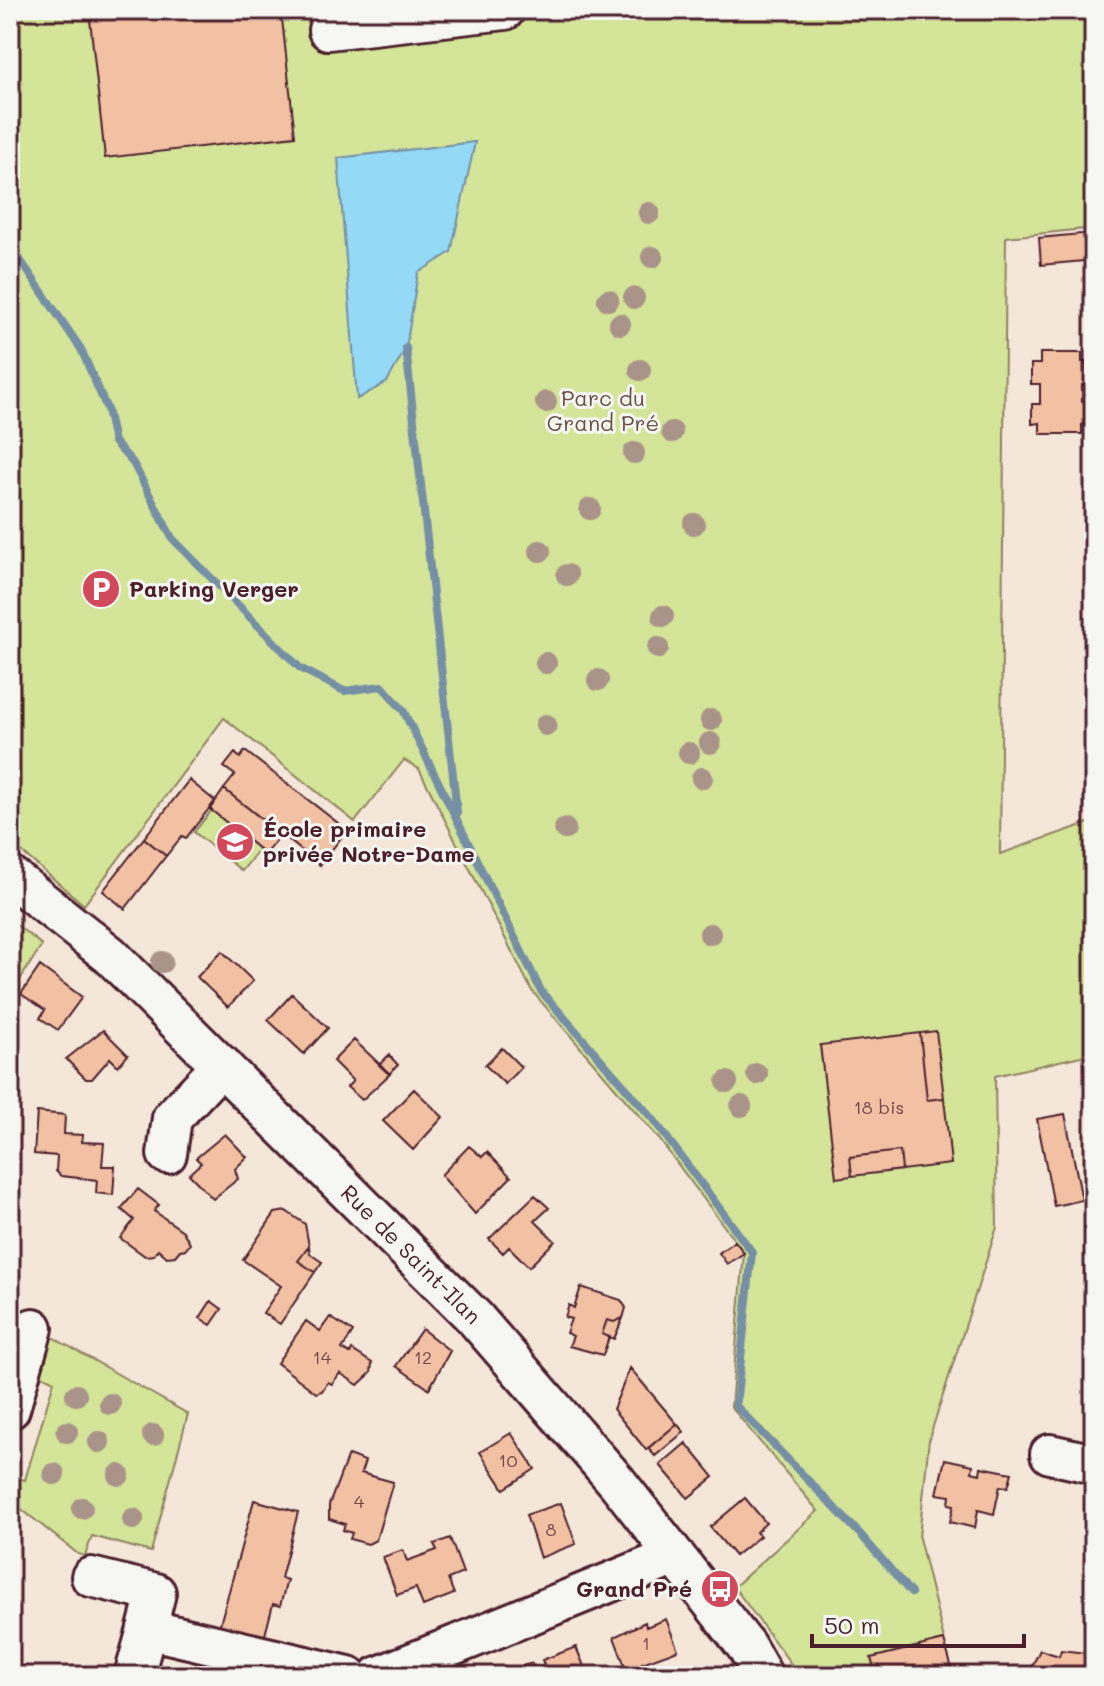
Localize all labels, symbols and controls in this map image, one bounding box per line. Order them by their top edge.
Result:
park label: Parc du Grand Pré [547,383,659,437]
parking icon: Parking Verger [80,568,122,610]
place label: Parking Verger [129,574,299,603]
place label: École primaire privée Notre-Dame [263,814,475,868]
school or university icon: École primaire privée Notre-Dame [214,821,256,863]
house number: 18 bis [854,1095,904,1119]
street label: Rue de Saint-Ilan [335,1178,488,1330]
house number: 14 [313,1345,332,1369]
house number: 12 [414,1345,432,1369]
house number: 10 [498,1448,518,1472]
house number: 4 [354,1489,365,1513]
house number: 8 [546,1517,557,1541]
bus stop icon: Grand Pré [699,1568,741,1610]
place label: Grand Pré [576,1574,692,1603]
scale bar [812,1598,1024,1648]
text: 50 m [824,1609,880,1640]
house number: 1 [642,1631,650,1655]

